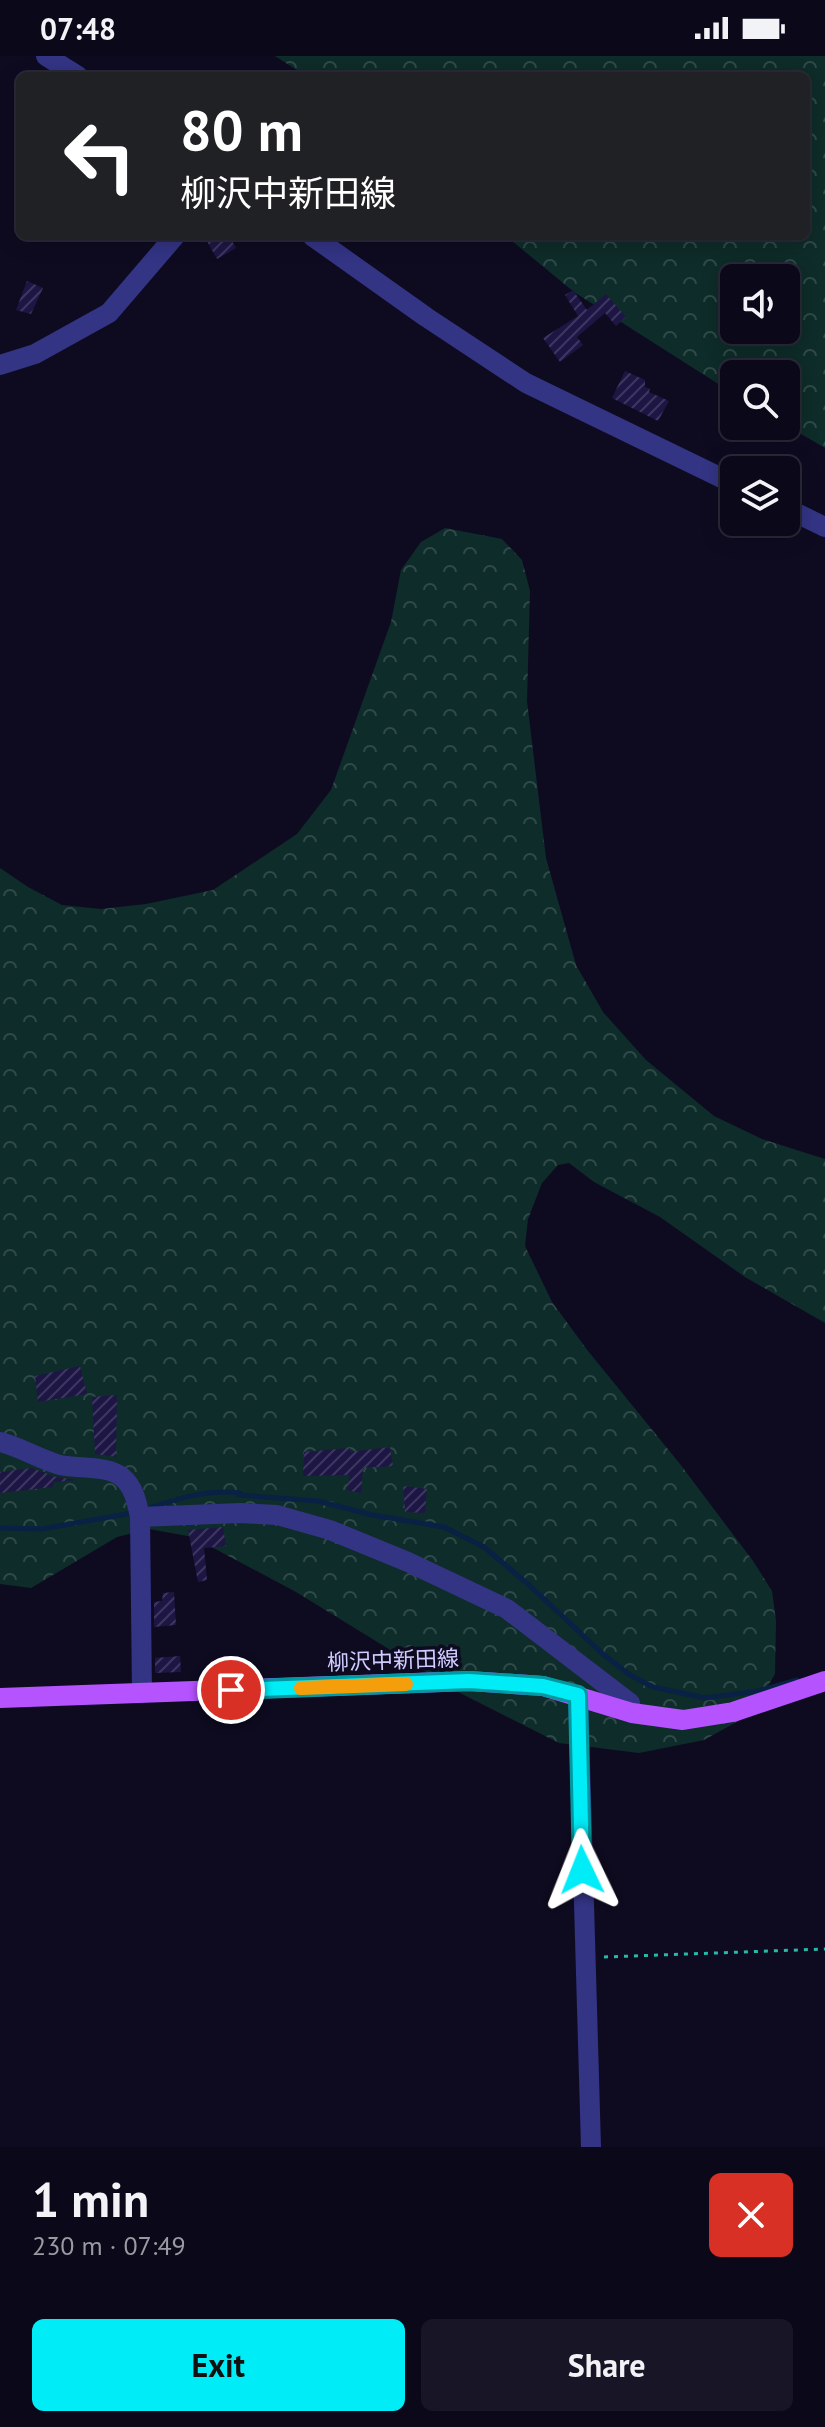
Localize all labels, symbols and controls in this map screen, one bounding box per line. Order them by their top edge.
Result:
text: 07:48 [40,9,116,48]
text: 80 m [180,94,303,166]
icon: left [48,104,152,208]
text: 柳沢中新田線 [180,169,396,216]
map controls [720,264,800,536]
button: sound [720,264,800,344]
button: search [720,360,800,440]
button: layers [720,456,800,536]
street label: 柳沢中新田線 [327,1644,459,1676]
pin [197,1656,265,1724]
icon: arrive [209,1668,253,1712]
position arrow [540,1828,624,1912]
text: 1 min [32,2168,149,2230]
button: close [709,2173,793,2257]
text: 230 m · 07:49 [32,2229,186,2262]
button: Exit [32,2319,405,2411]
button: Share [421,2319,793,2411]

